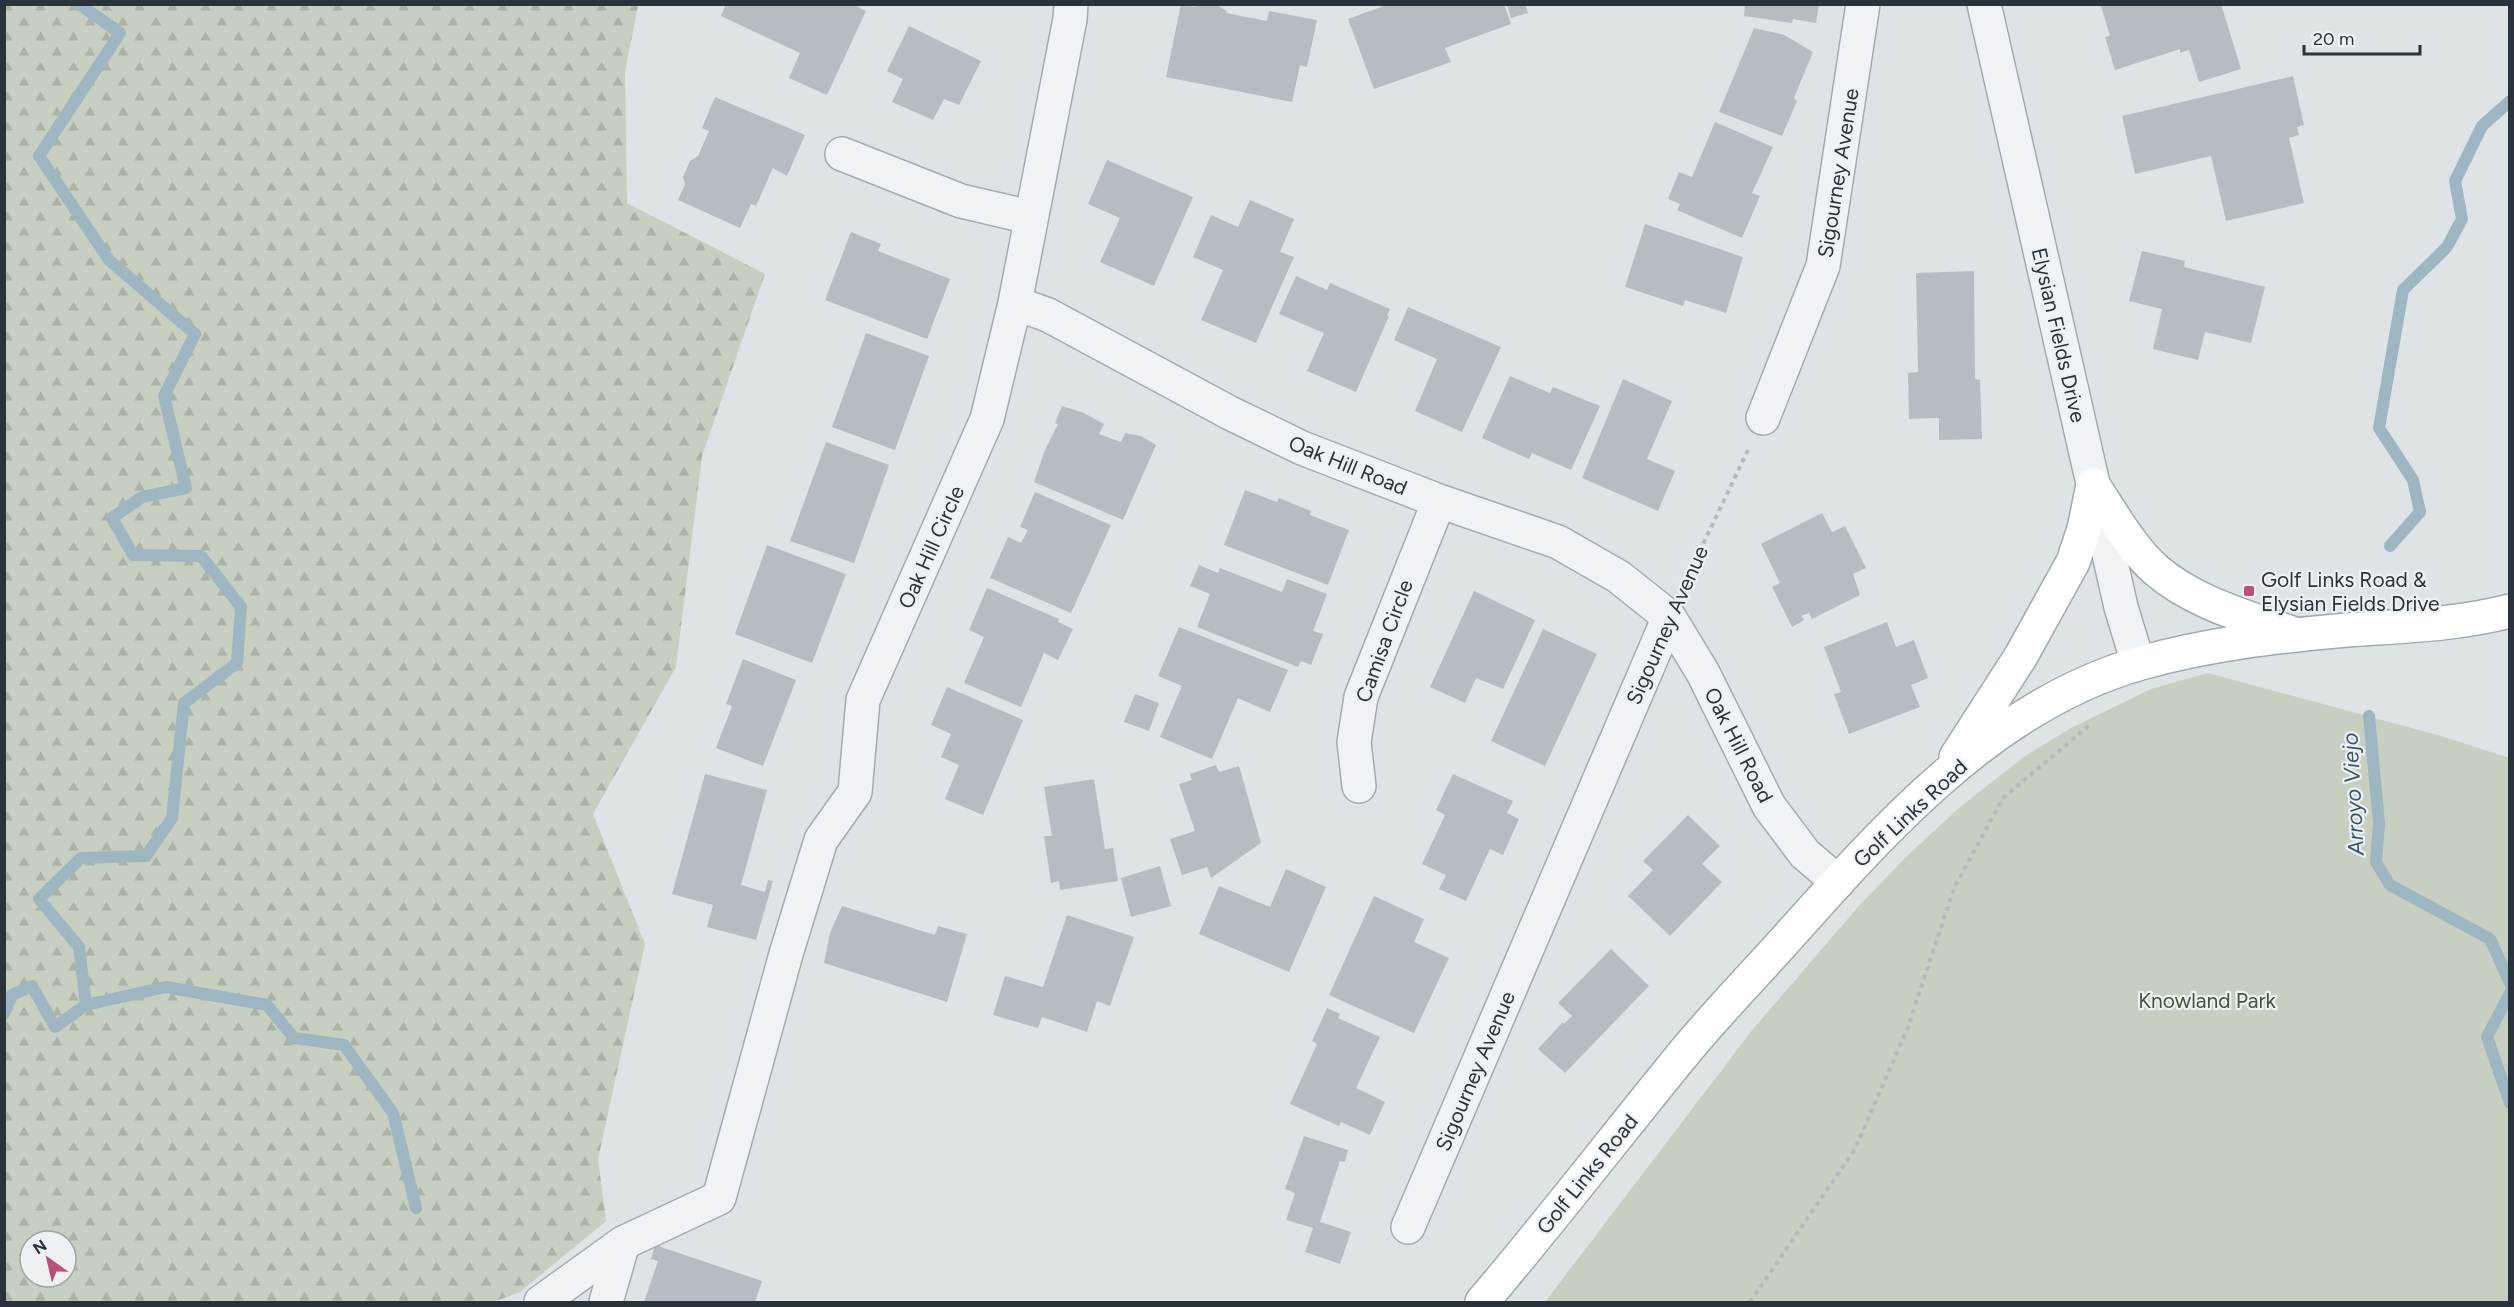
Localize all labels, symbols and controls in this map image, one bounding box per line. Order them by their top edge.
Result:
scale bar [2304,18,2420,56]
text: 20 m [2313,28,2354,50]
street label: Sigourney Avenue [1812,86,1864,260]
street label: Elysian Fields Drive [2027,245,2091,425]
street label: Oak Hill Road [1285,430,1411,500]
street label: Oak Hill Circle [893,482,969,612]
street label: Sigourney Avenue [1621,542,1713,708]
place label: Golf Links Road & Elysian Fields Drive [2261,567,2440,616]
street label: Camisa Circle [1350,576,1418,706]
marker: Golf Links Road & Elysian Fields Drive [2242,584,2256,598]
street label: Oak Hill Road [1699,683,1779,807]
water label: Arroyo Viejo [2336,732,2370,857]
street label: Golf Links Road [1848,754,1972,872]
street label: Sigourney Avenue [1430,987,1520,1155]
park label: Knowland Park [2138,988,2276,1013]
street label: Golf Links Road [1531,1109,1643,1239]
north arrow [18,1229,78,1289]
text: N [29,1236,50,1258]

